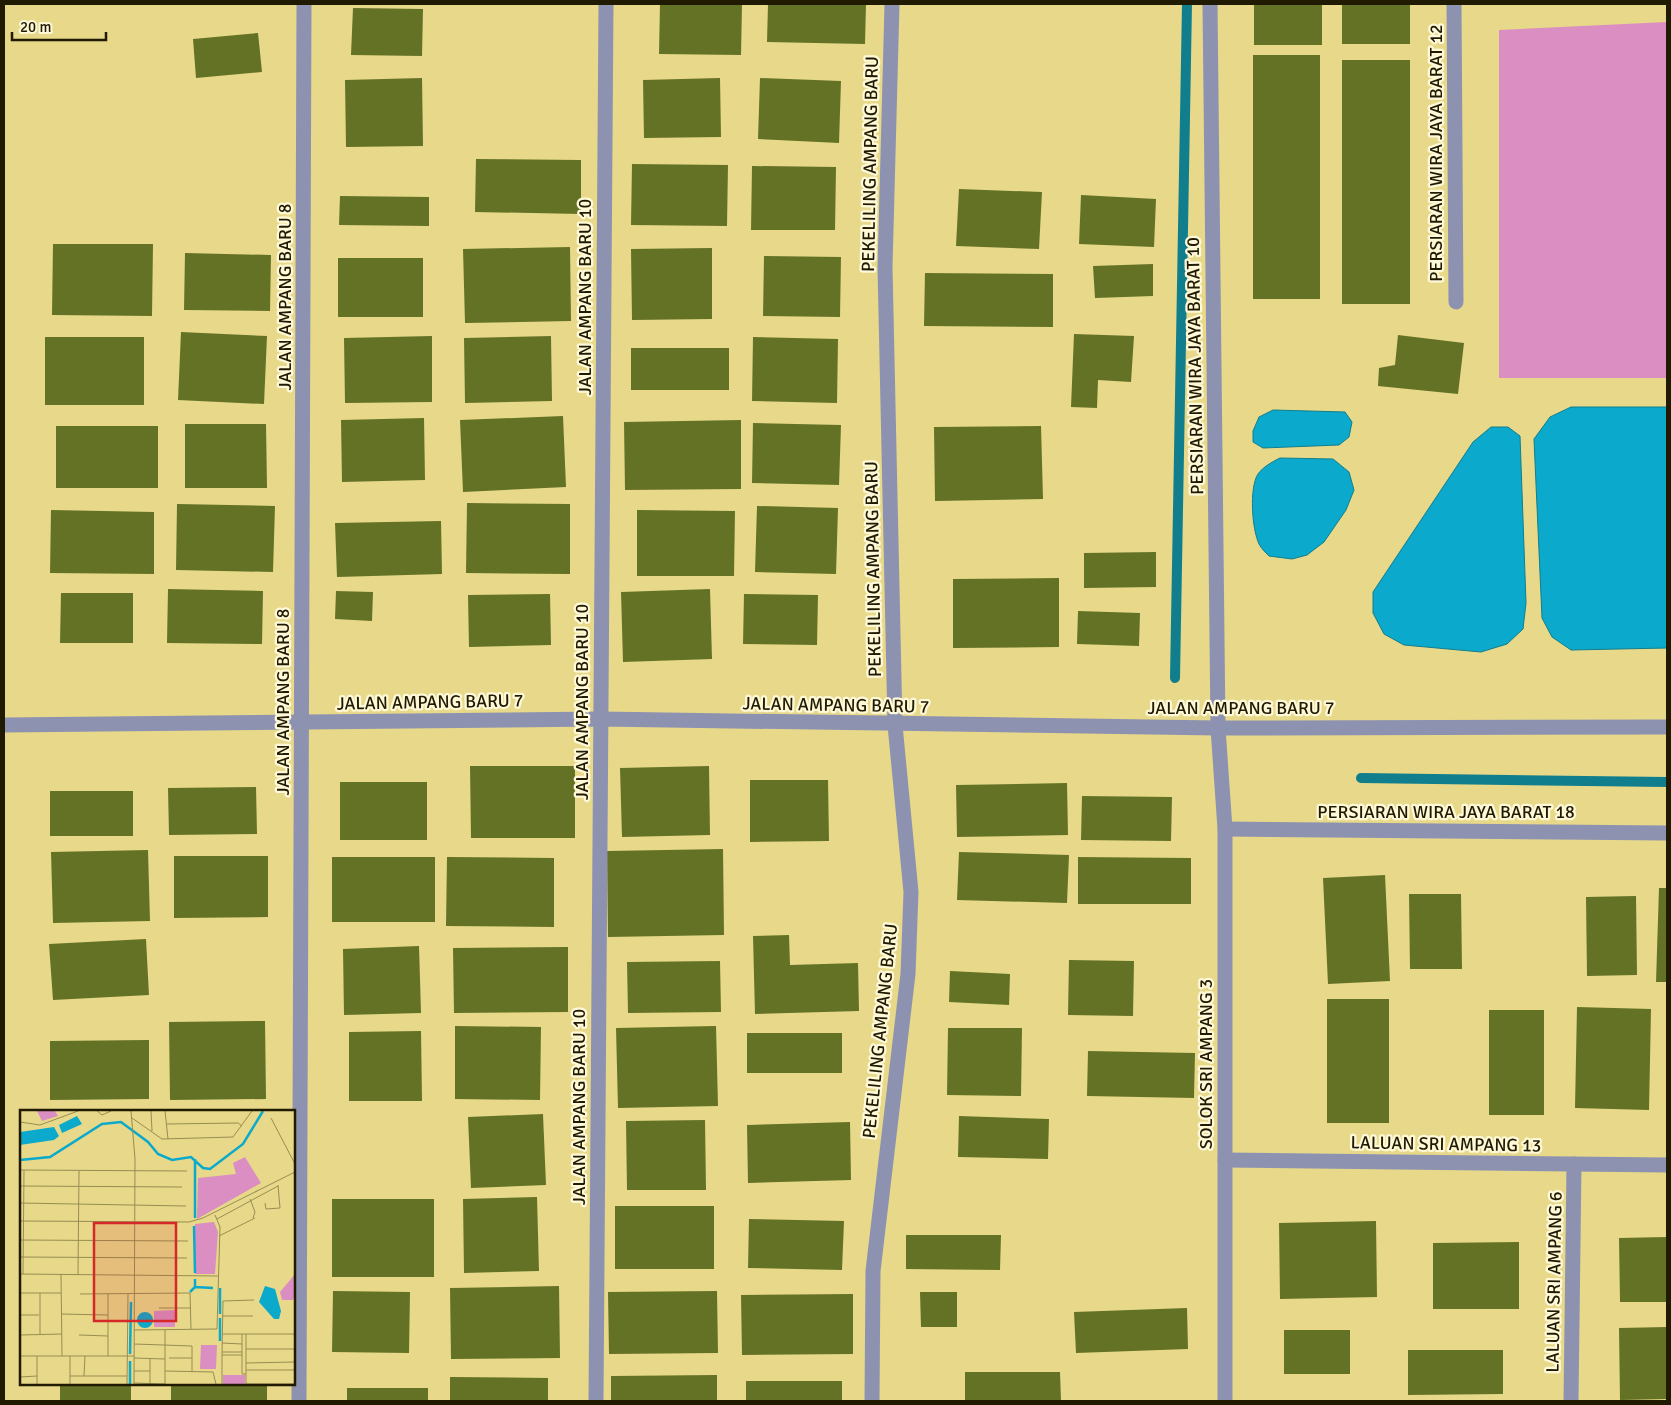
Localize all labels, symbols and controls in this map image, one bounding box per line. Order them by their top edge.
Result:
scale bar [12,10,106,42]
text: 20 m [20,18,51,36]
street label: PERSIARAN WIRA JAYA BARAT 12 [1425,24,1447,282]
street label: PEKELILING AMPANG BARU [857,56,883,272]
street label: JALAN AMPANG BARU 10 [574,199,596,395]
street label: JALAN AMPANG BARU 8 [274,204,296,390]
street label: PERSIARAN WIRA JAYA BARAT 10 [1182,237,1208,495]
street label: PEKELILING AMPANG BARU [860,461,886,677]
street label: JALAN AMPANG BARU 10 [571,604,593,800]
street label: JALAN AMPANG BARU 8 [272,609,294,795]
street label: JALAN AMPANG BARU 7 [336,689,524,715]
street label: JALAN AMPANG BARU 7 [742,692,930,718]
street label: JALAN AMPANG BARU 7 [1148,697,1334,719]
street label: PERSIARAN WIRA JAYA BARAT 18 [1317,801,1575,823]
street label: PEKELILING AMPANG BARU [858,922,902,1140]
street label: SOLOK SRI AMPANG 3 [1195,979,1217,1149]
street label: JALAN AMPANG BARU 10 [568,1009,590,1205]
inset map [20,1110,295,1385]
street label: LALUAN SRI AMPANG 13 [1350,1131,1542,1157]
street label: LALUAN SRI AMPANG 6 [1541,1191,1567,1373]

